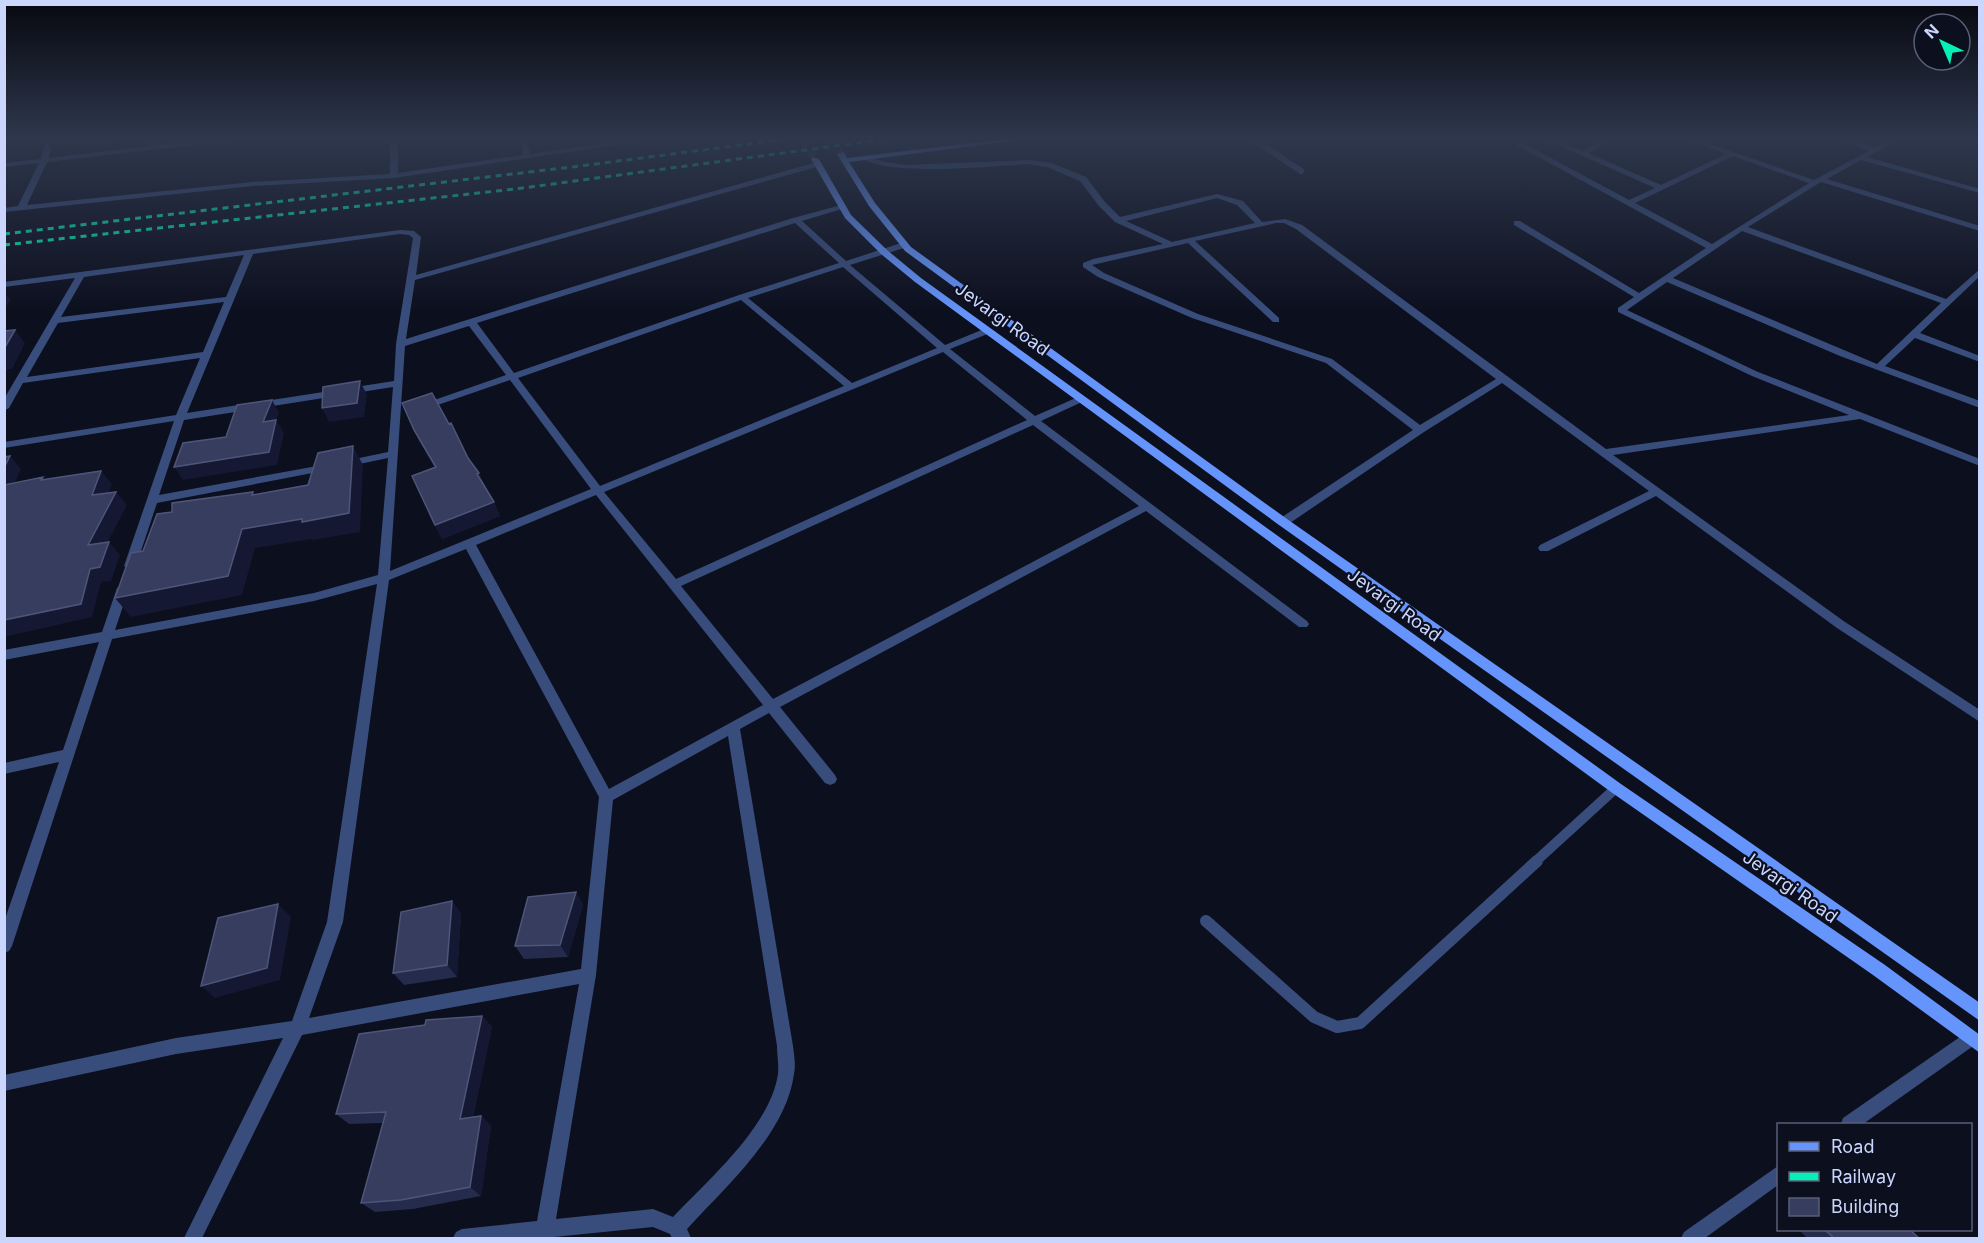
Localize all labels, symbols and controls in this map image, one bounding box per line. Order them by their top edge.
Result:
north arrow [1912,12,1972,72]
text: N [1920,20,1943,43]
street label: Jevargi Road [951,278,1053,360]
street label: Jevargi Road [1343,564,1445,646]
street label: Jevargi Road [1739,846,1842,927]
legend [1777,1123,1972,1231]
text: Road [1831,1136,1874,1157]
text: Railway [1831,1166,1896,1187]
text: Building [1831,1196,1899,1217]

